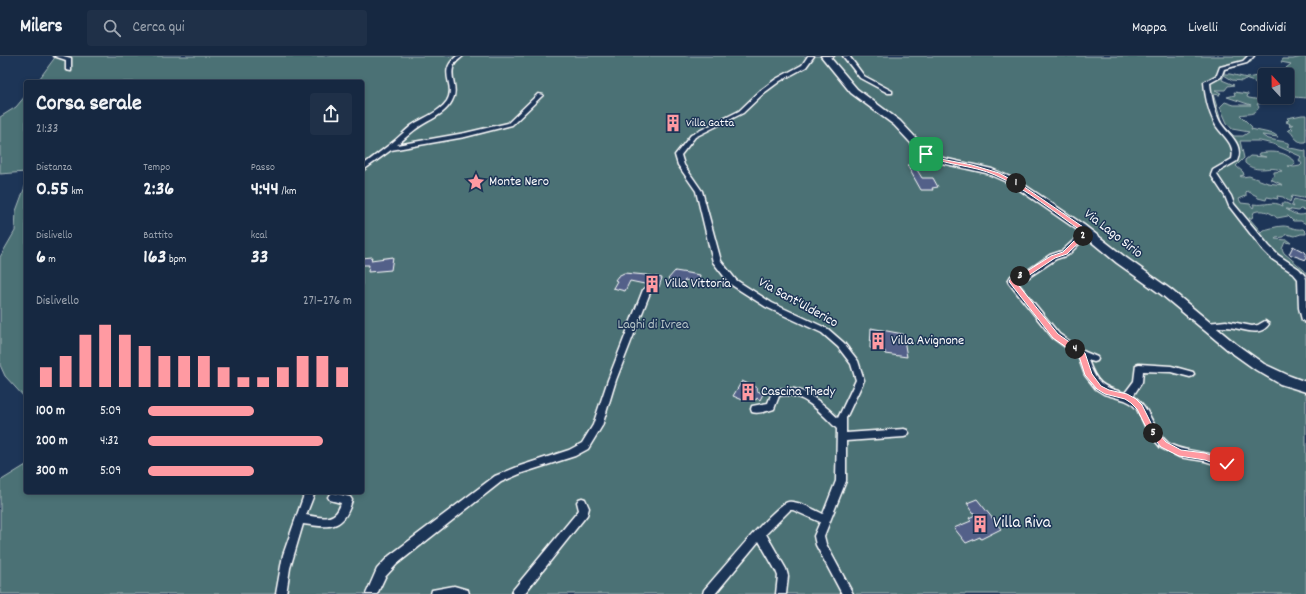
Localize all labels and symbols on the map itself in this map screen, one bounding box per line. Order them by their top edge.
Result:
north arrow [1258,68,1294,104]
building icon: Villa Gatta [663,113,683,133]
place label: Villa Gatta [686,115,735,132]
pin [909,137,943,171]
place icon: Monte Nero [466,172,486,192]
place label: Monte Nero [489,172,549,192]
pin: 1 [1006,173,1026,193]
street label: Via Lago Sirio [1079,205,1147,263]
pin: 2 [1073,226,1093,246]
pin: 3 [1010,266,1030,286]
street label: Via Sant'Ulderico [754,273,842,333]
building icon: Villa Vittoria [642,274,662,294]
place label: Villa Vittoria [665,274,731,294]
park label: Laghi di Ivrea [617,315,689,335]
building icon: Villa Avignone [868,331,888,351]
place label: Villa Avignone [891,331,964,351]
pin: 4 [1065,339,1085,359]
building icon: Cascina Thedy [738,382,758,402]
place label: Cascina Thedy [761,382,836,402]
pin: 5 [1143,423,1163,443]
pin [1210,447,1244,481]
place label: Villa Riva [993,512,1052,536]
building icon: Villa Riva [970,514,990,534]

